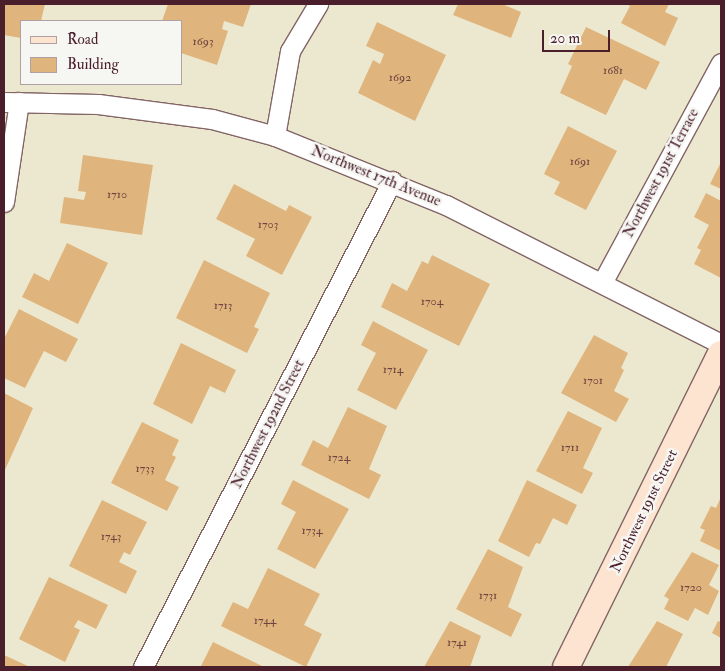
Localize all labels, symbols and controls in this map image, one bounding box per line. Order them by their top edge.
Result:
legend [20,20,182,85]
scale bar [545,20,612,52]
text: 20 m [550,29,580,48]
text: Road [67,30,98,49]
house number: 1693 [192,35,214,49]
text: Building [67,55,119,74]
house number: 1681 [603,64,623,78]
house number: 1692 [389,71,411,85]
street label: Northwest 191st Terrace [619,105,703,241]
street label: Northwest 17th Avenue [308,142,444,210]
house number: 1691 [570,155,590,169]
house number: 1710 [107,188,127,202]
house number: 1703 [258,218,278,232]
house number: 1704 [421,295,443,309]
house number: 1713 [214,299,232,313]
street label: Northwest 192nd Street [228,357,308,491]
house number: 1714 [383,363,403,377]
house number: 1701 [583,374,603,388]
house number: 1711 [561,441,579,455]
street label: Northwest 191st Street [606,447,682,575]
house number: 1724 [328,451,350,465]
house number: 1733 [135,462,155,476]
house number: 1734 [302,524,322,538]
house number: 1743 [101,530,121,544]
house number: 1720 [680,581,702,595]
house number: 1731 [479,589,497,603]
house number: 1744 [254,614,276,628]
house number: 1741 [447,636,467,650]

